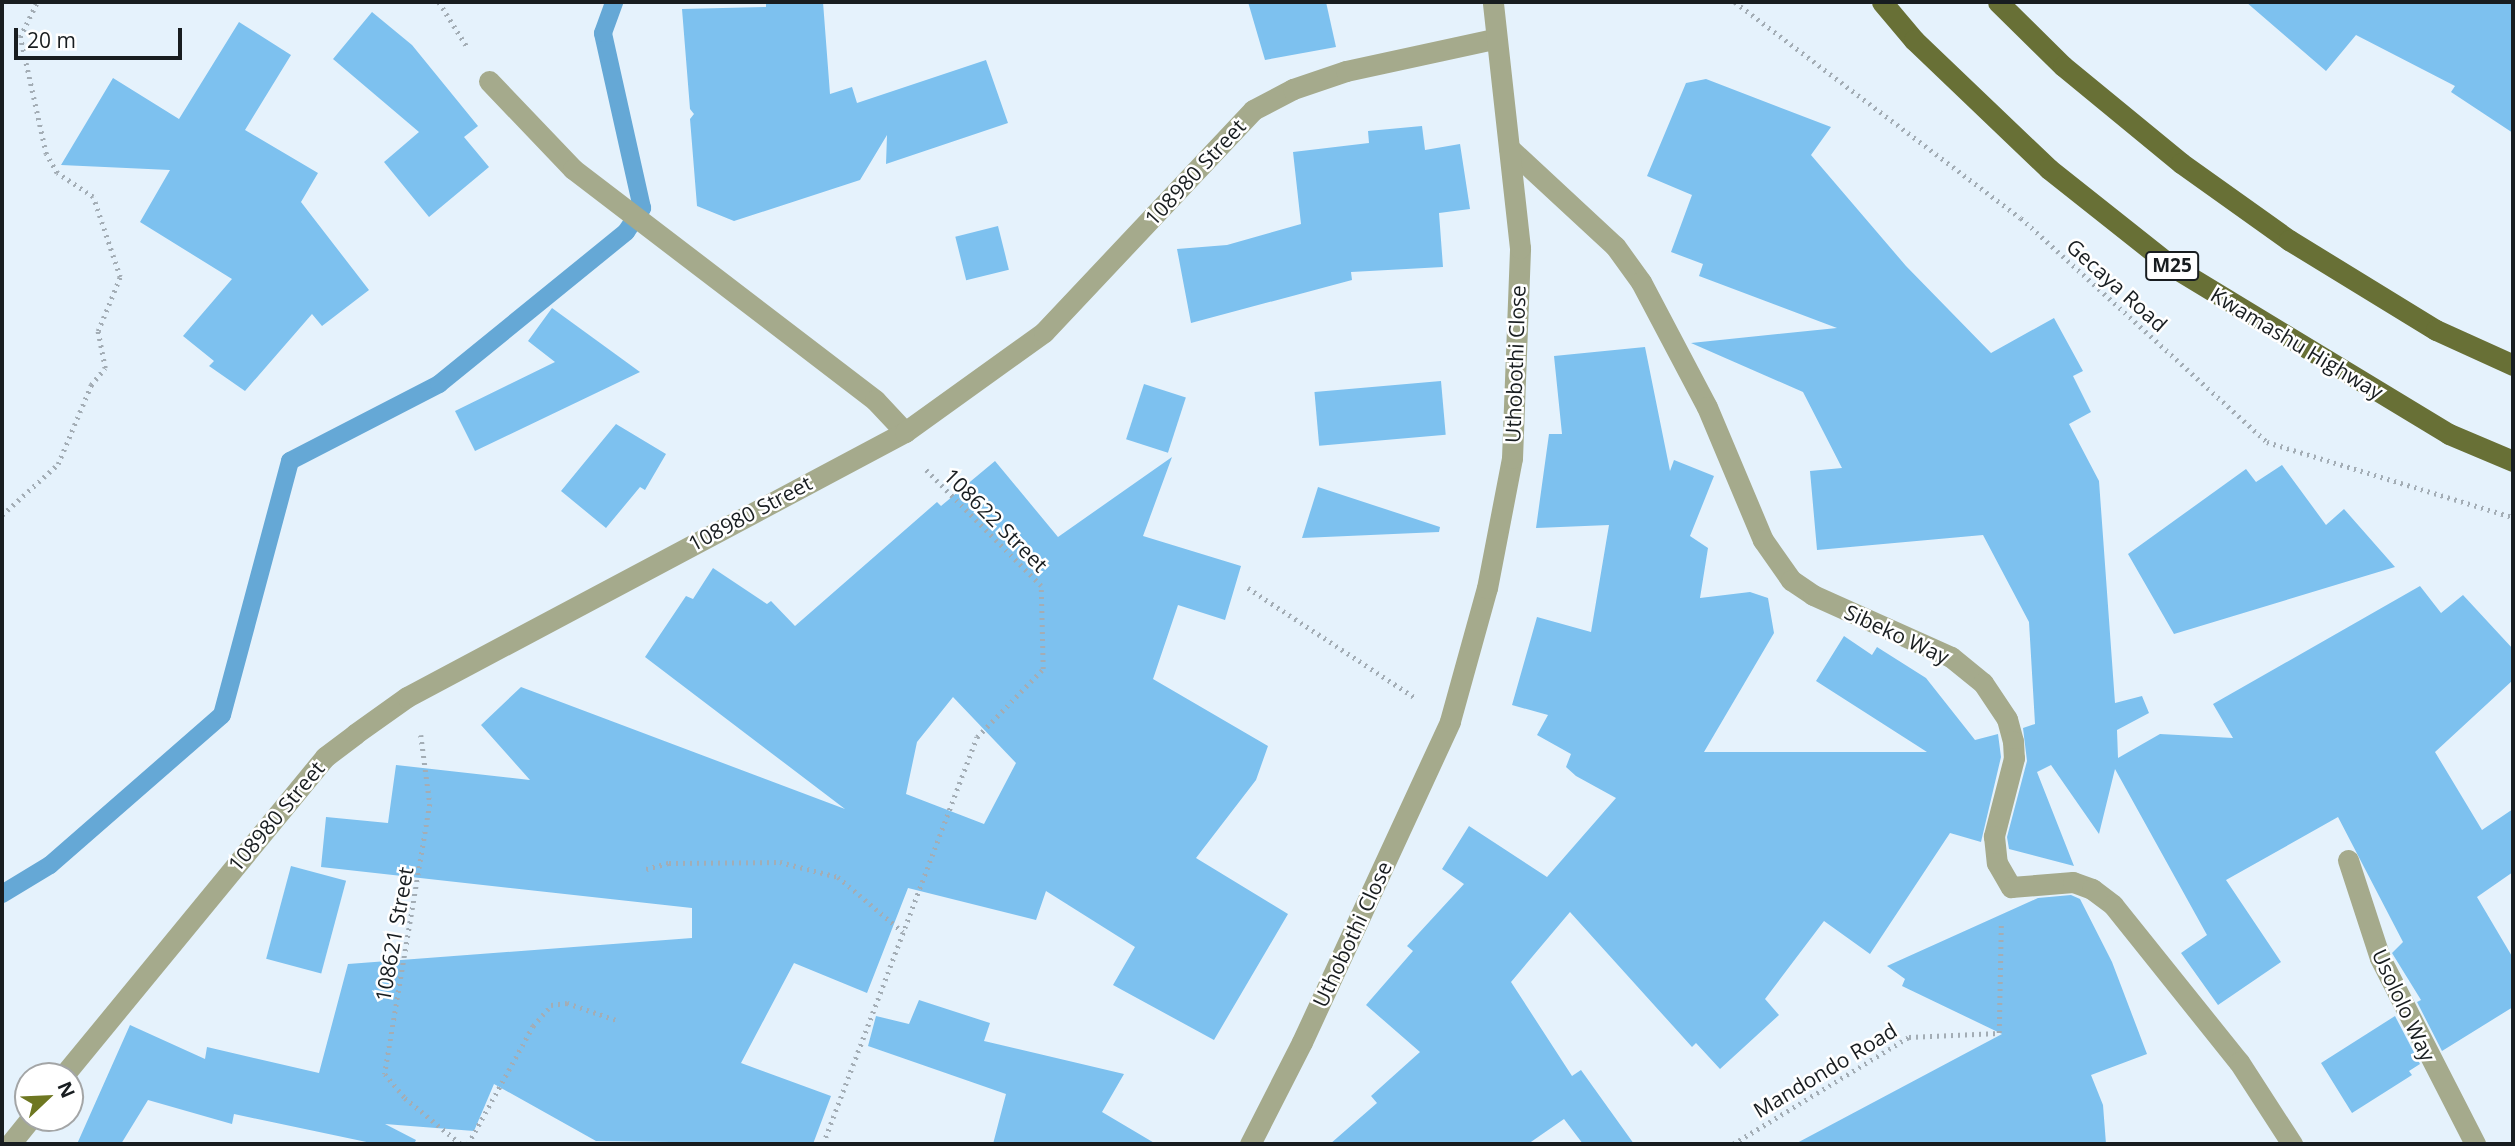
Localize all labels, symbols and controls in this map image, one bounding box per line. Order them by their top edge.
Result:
scale bar [18,14,186,58]
text: 20 m [27,26,76,54]
street label: 108980 Street [1139,114,1251,230]
street label: Gecaya Road [2062,233,2172,337]
road number: M25 [2144,250,2200,282]
street label: Kwamashu Highway [2206,282,2388,404]
street label: Uthobothi Close [1500,285,1530,443]
street label: 108622 Street [939,463,1053,577]
street label: 108980 Street [684,470,816,556]
street label: Sibeko Way [1841,599,1953,669]
street label: 108980 Street [223,756,329,876]
street label: Uthobothi Close [1307,857,1397,1011]
street label: 108621 Street [370,865,418,1003]
street label: Usololo Way [2367,945,2441,1065]
street label: Mandondo Road [1749,1017,1901,1123]
north arrow [14,1062,84,1132]
text: N [52,1077,81,1102]

